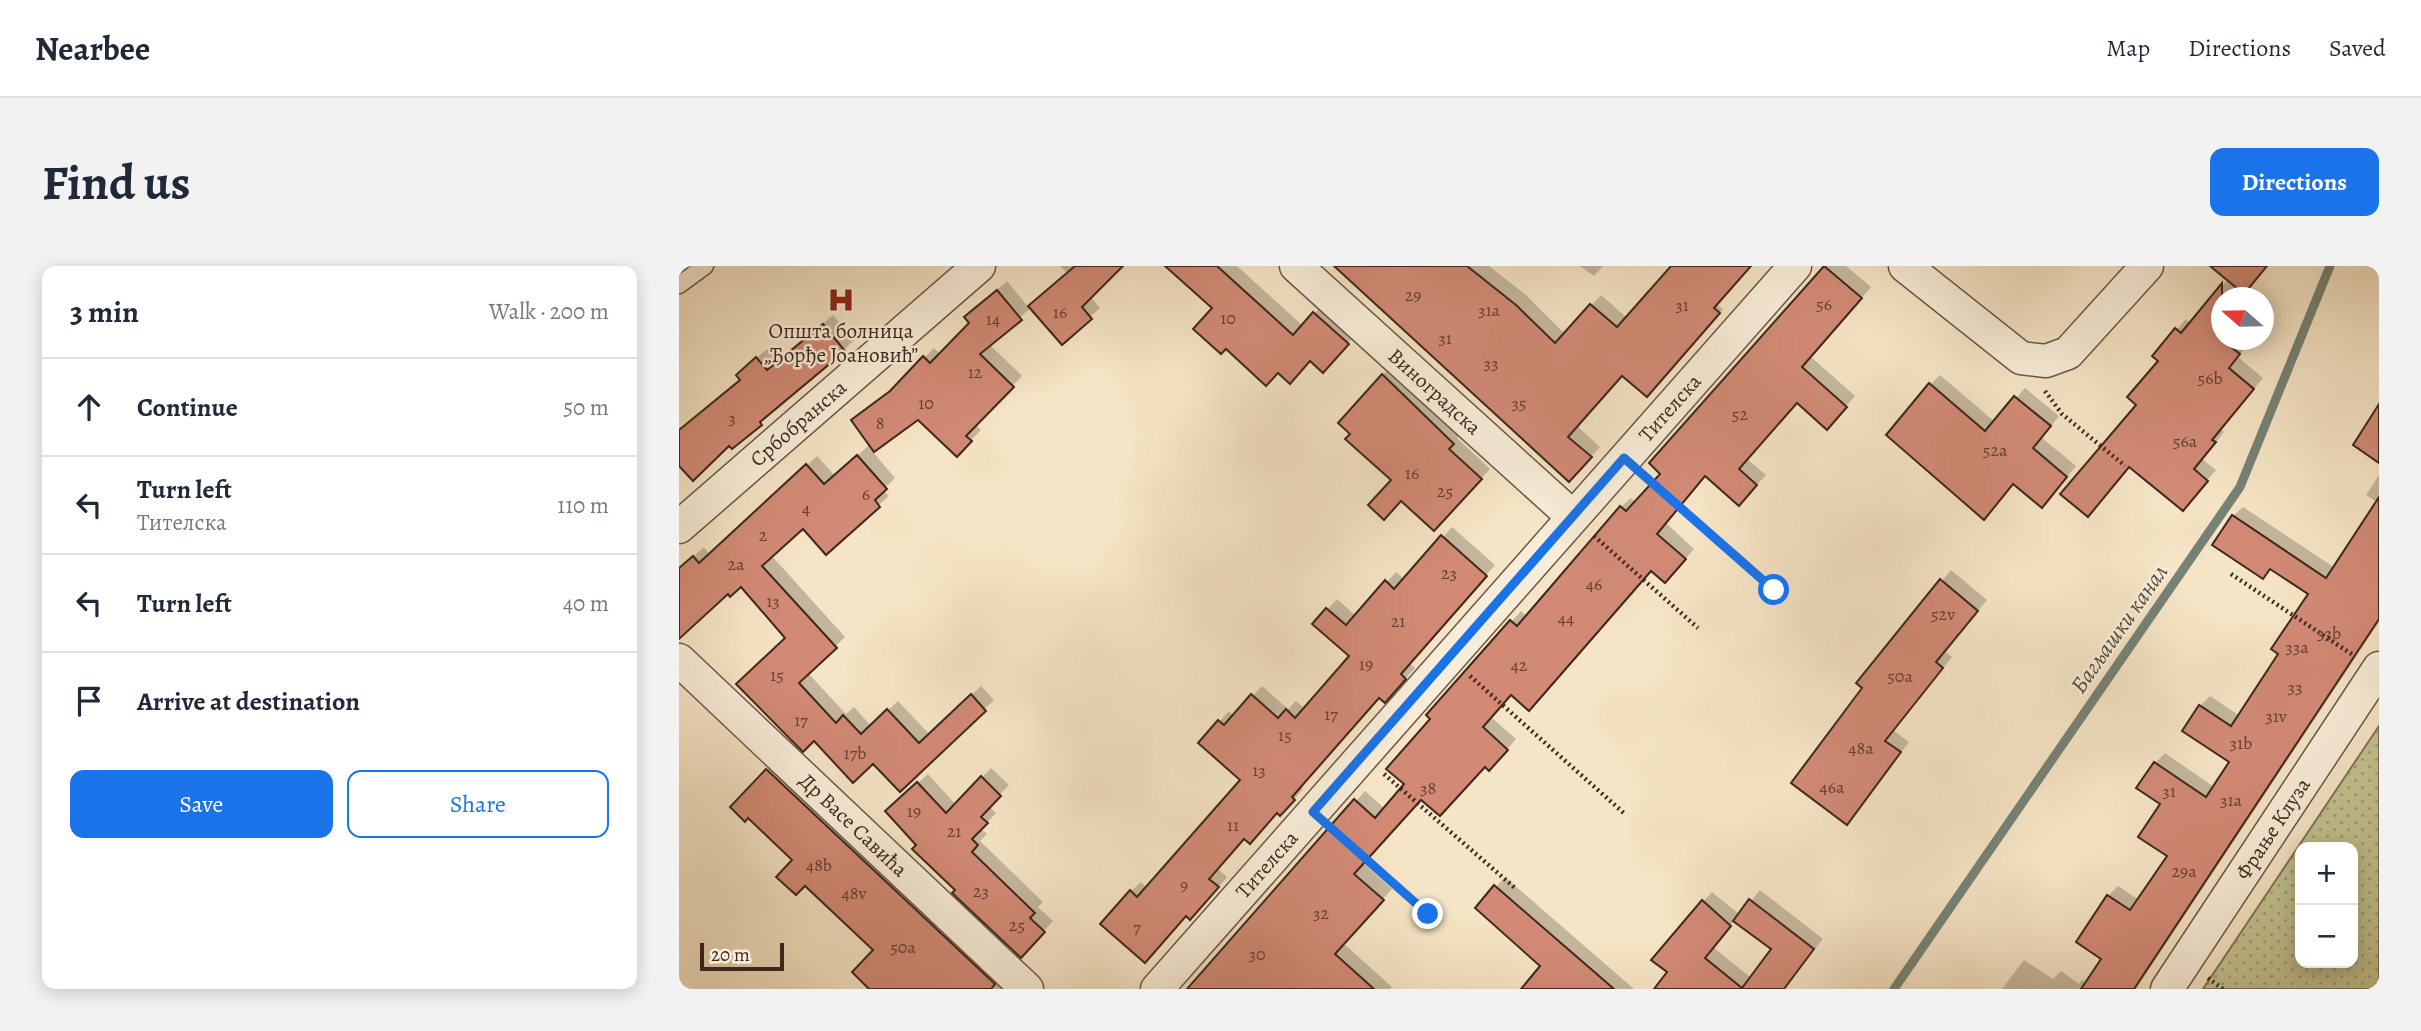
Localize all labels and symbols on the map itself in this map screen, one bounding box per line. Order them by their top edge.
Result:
house number: 29 [1405,283,1421,307]
hospital icon: Општа болница „Ђорђе Јоановић” [826,285,856,315]
north arrow [2211,287,2274,350]
house number: 56 [1816,292,1832,316]
house number: 31 [1675,293,1689,317]
house number: 31a [1478,298,1501,322]
house number: 16 [1053,300,1067,324]
house number: 10 [1220,306,1236,330]
house number: 14 [986,307,1000,331]
place label: Општа болница „Ђорђе Јоановић” [764,317,918,369]
house number: 31 [1438,326,1452,350]
street label: Виноградска [1382,342,1487,441]
house number: 33 [1484,351,1498,375]
house number: 12 [968,360,983,384]
house number: 56b [2197,366,2223,390]
street label: Тителска [1632,368,1708,448]
street label: Србобранска [744,373,853,473]
house number: 10 [918,391,934,415]
house number: 35 [1511,391,1527,415]
house number: 52 [1732,402,1749,426]
house number: 3 [728,406,736,430]
house number: 8 [876,411,884,435]
house number: 56a [2173,429,2198,453]
house number: 52a [1983,438,2008,462]
house number: 16 [1405,461,1419,485]
house number: 25 [1437,479,1453,503]
house number: 6 [862,482,870,506]
house number: 4 [802,496,810,520]
house number: 2 [759,523,768,547]
house number: 2a [728,552,745,576]
water label: Багљашки канал [2063,558,2175,700]
house number: 23 [1441,561,1457,585]
house number: 46 [1586,572,1602,596]
route start [1758,574,1789,605]
house number: 13 [766,589,780,613]
house number: 52v [1931,602,1956,626]
house number: 44 [1558,606,1574,630]
house number: 21 [1391,609,1405,633]
house number: 33b [2317,621,2341,645]
house number: 33a [2285,635,2309,659]
house number: 19 [1359,652,1373,676]
house number: 42 [1511,653,1528,677]
house number: 15 [770,663,784,687]
house number: 50a [1887,664,1913,688]
house number: 33 [2288,675,2302,699]
house number: 17 [1324,702,1338,726]
house number: 31v [2265,704,2288,728]
house number: 17 [794,708,808,732]
house number: 15 [1278,723,1292,747]
house number: 31b [2230,731,2252,755]
house number: 48a [1848,736,1874,760]
house number: 17b [844,741,866,765]
house number: 13 [1252,758,1266,782]
street label: Др Васе Савића [793,767,914,883]
street label: Фрање Клуза [2229,772,2317,885]
house number: 46a [1820,775,1845,799]
house number: 38 [1420,776,1436,800]
house number: 31 [2162,779,2176,803]
house number: 31a [2220,788,2243,812]
house number: 19 [907,799,921,823]
house number: 11 [1227,813,1239,837]
house number: 21 [947,819,961,843]
street label: Тителска [1229,824,1305,904]
house number: 48b [806,853,832,877]
house number: 29a [2171,859,2197,883]
house number: 9 [1180,873,1188,897]
house number: 23 [973,879,989,903]
house number: 48v [842,881,867,905]
route end [1412,898,1443,929]
house number: 32 [1313,901,1329,925]
house number: 25 [1009,913,1025,937]
house number: 7 [1133,915,1141,939]
house number: 50a [890,935,916,959]
scale bar [700,940,784,972]
house number: 30 [1248,942,1266,966]

